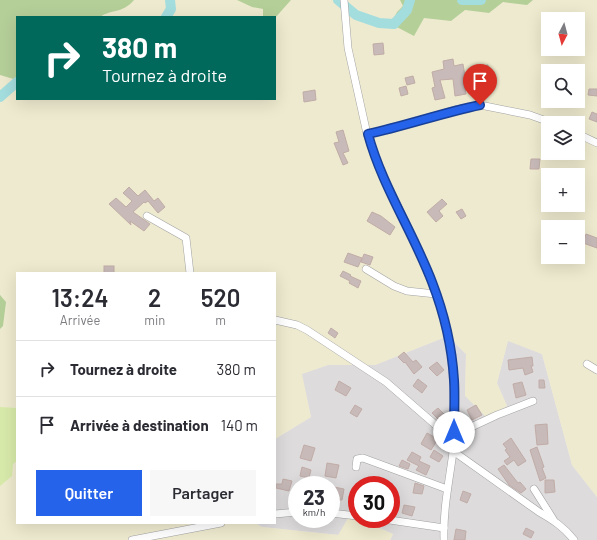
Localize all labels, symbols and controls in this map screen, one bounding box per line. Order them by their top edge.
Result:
north arrow [541,12,585,56]
map controls [541,12,585,264]
text: 380 m [102,30,177,64]
icon: right [36,32,88,84]
text: Tournez à droite [102,64,227,86]
pin [463,64,497,105]
button: search [541,64,585,108]
icon: arrive [469,70,491,92]
button: layers [541,116,585,160]
button: + [541,168,585,212]
button: − [541,220,585,264]
text: 13:24 [52,283,109,312]
text: 2 [148,283,161,312]
text: 520 [201,283,240,312]
text: Arrivée [60,312,100,328]
text: min [144,312,165,328]
text: m [215,312,226,328]
icon: right [36,358,58,380]
text: Tournez à droite [70,360,177,378]
text: 380 m [217,360,256,378]
position arrow [433,411,475,453]
icon: arrive [36,414,58,436]
text: Arrivée à destination [70,416,209,434]
text: 140 m [221,416,258,434]
button: Quitter [36,470,142,516]
button: Partager [150,470,256,516]
speed limit sign: 30 [348,476,400,528]
text: 23 [303,485,325,509]
text: km/h [303,506,325,518]

